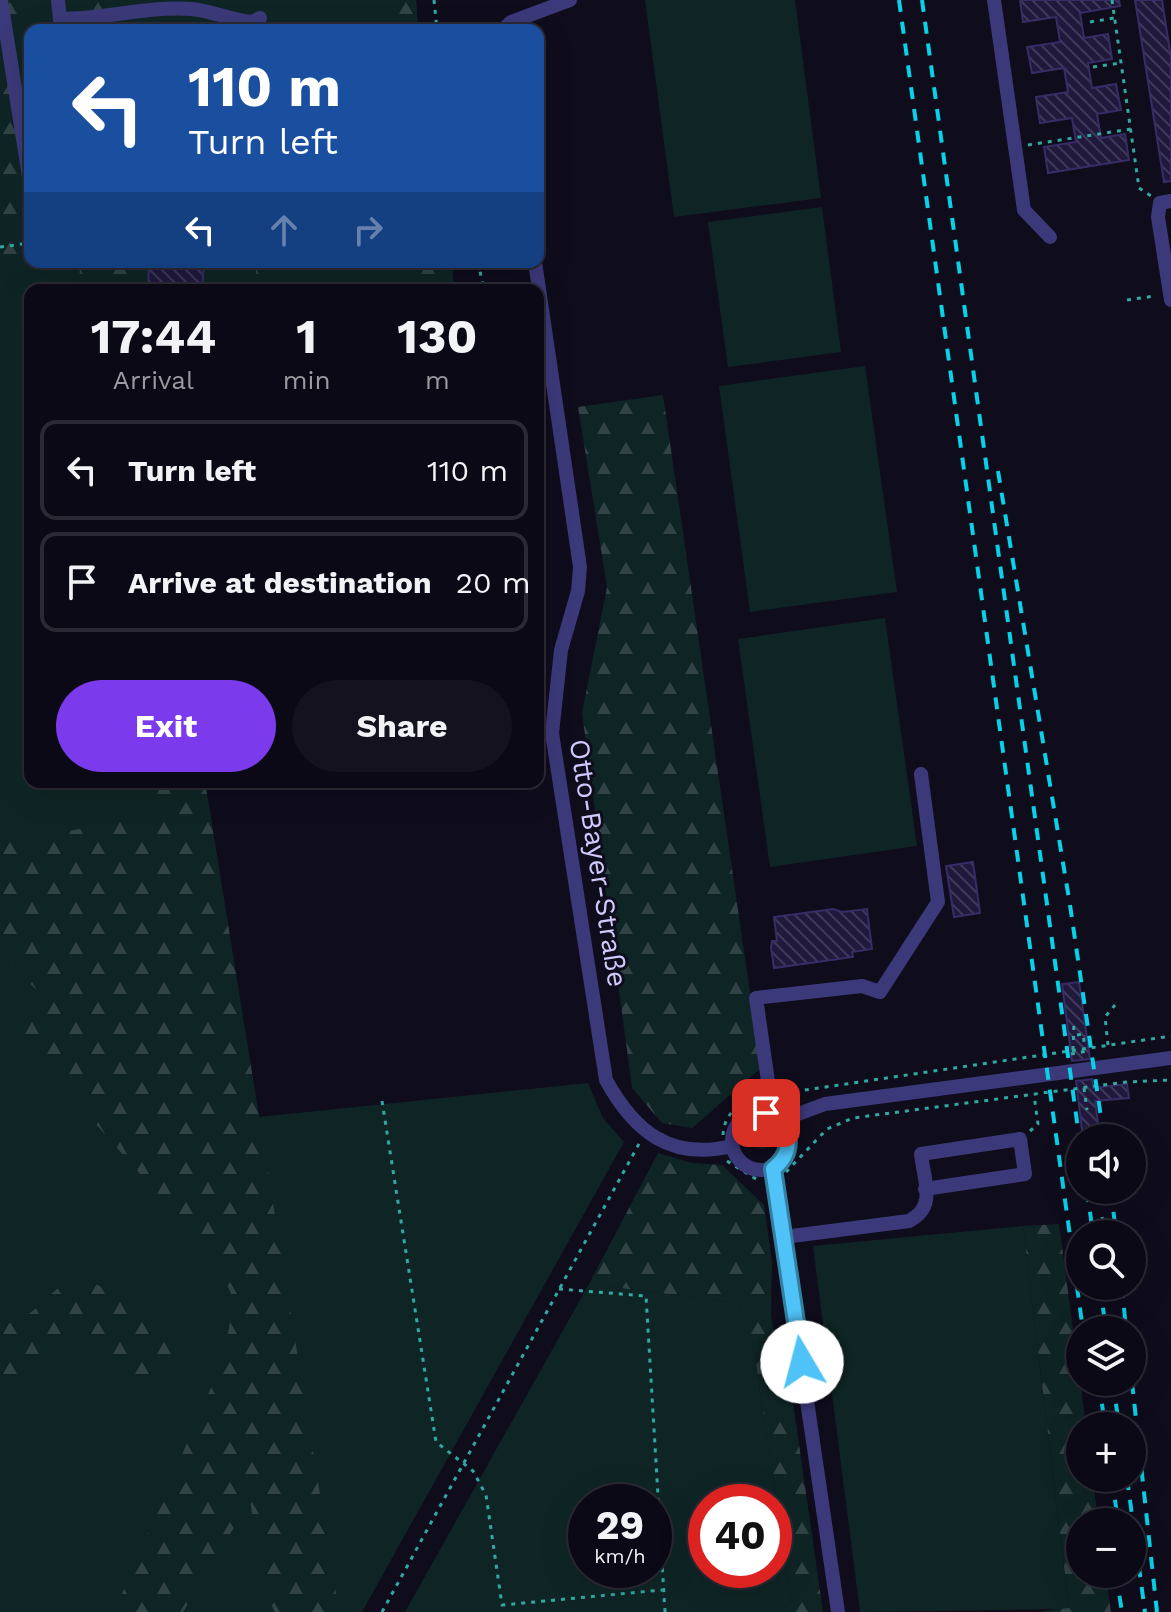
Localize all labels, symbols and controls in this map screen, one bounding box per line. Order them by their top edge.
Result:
text: 110 m [188,54,341,120]
icon: left [56,56,160,160]
text: Turn left [188,121,338,163]
icon: left [178,208,222,252]
icon: ahead [262,208,306,252]
icon: right [346,208,390,252]
text: 17:44 [91,308,216,365]
text: 1 [296,308,317,365]
text: 130 [397,308,477,365]
text: Arrival [113,365,194,395]
text: min [283,365,331,395]
text: m [425,365,450,395]
icon: left [60,448,104,492]
text: Turn left [128,453,256,488]
text: 110 m [427,453,508,488]
icon: arrive [60,560,104,604]
text: Arrive at destination [128,565,432,600]
text: 20 m [456,565,531,600]
button: Exit [56,680,276,772]
button: Share [292,680,512,772]
street label: Otto-Bayer-Straße [563,737,634,989]
pin [732,1079,800,1147]
icon: arrive [744,1091,788,1135]
map controls [1066,1124,1146,1588]
button: sound [1066,1124,1146,1204]
button: search [1066,1220,1146,1300]
button: layers [1066,1316,1146,1396]
position arrow [760,1320,844,1404]
button: + [1066,1412,1146,1492]
speed limit sign: 40 [688,1484,792,1588]
text: 29 [596,1502,644,1549]
button: − [1066,1508,1146,1588]
text: km/h [594,1544,646,1568]

